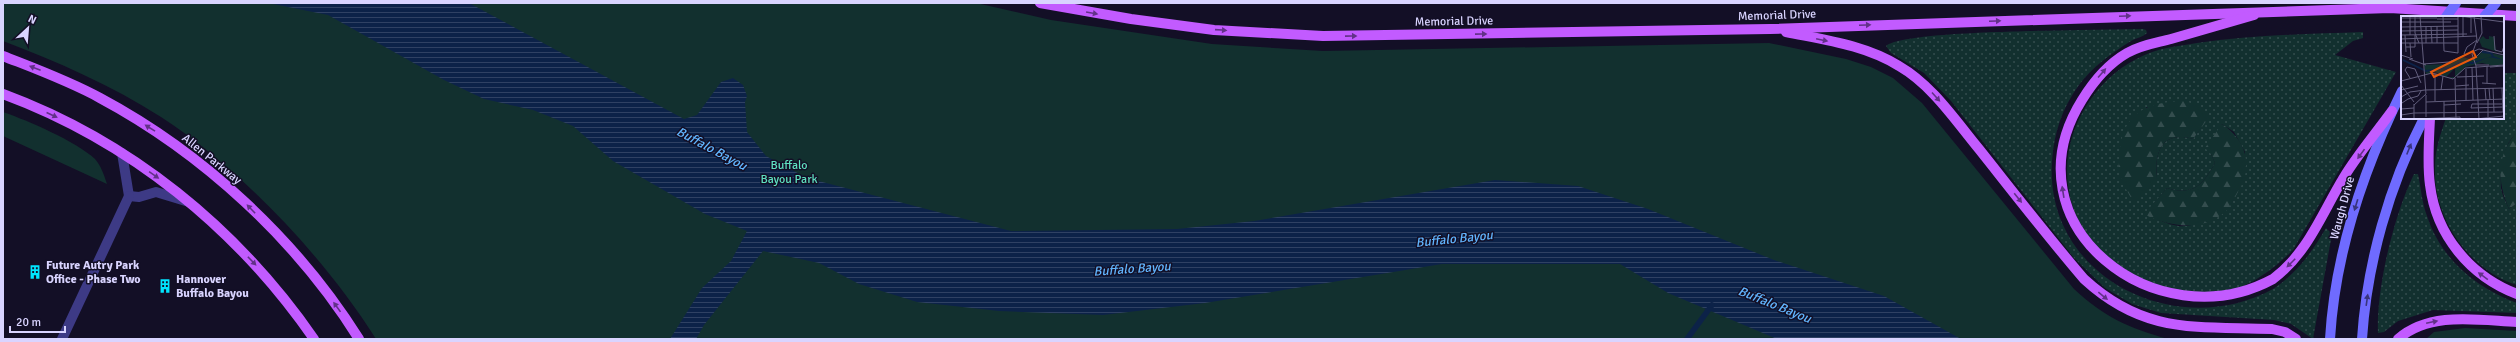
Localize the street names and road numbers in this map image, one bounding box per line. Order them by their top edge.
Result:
street label: Memorial Drive [1738,7,1816,24]
street label: Memorial Drive [1415,13,1493,30]
street label: Allen Parkway [179,131,245,188]
street label: Waugh Drive [2327,175,2358,241]

